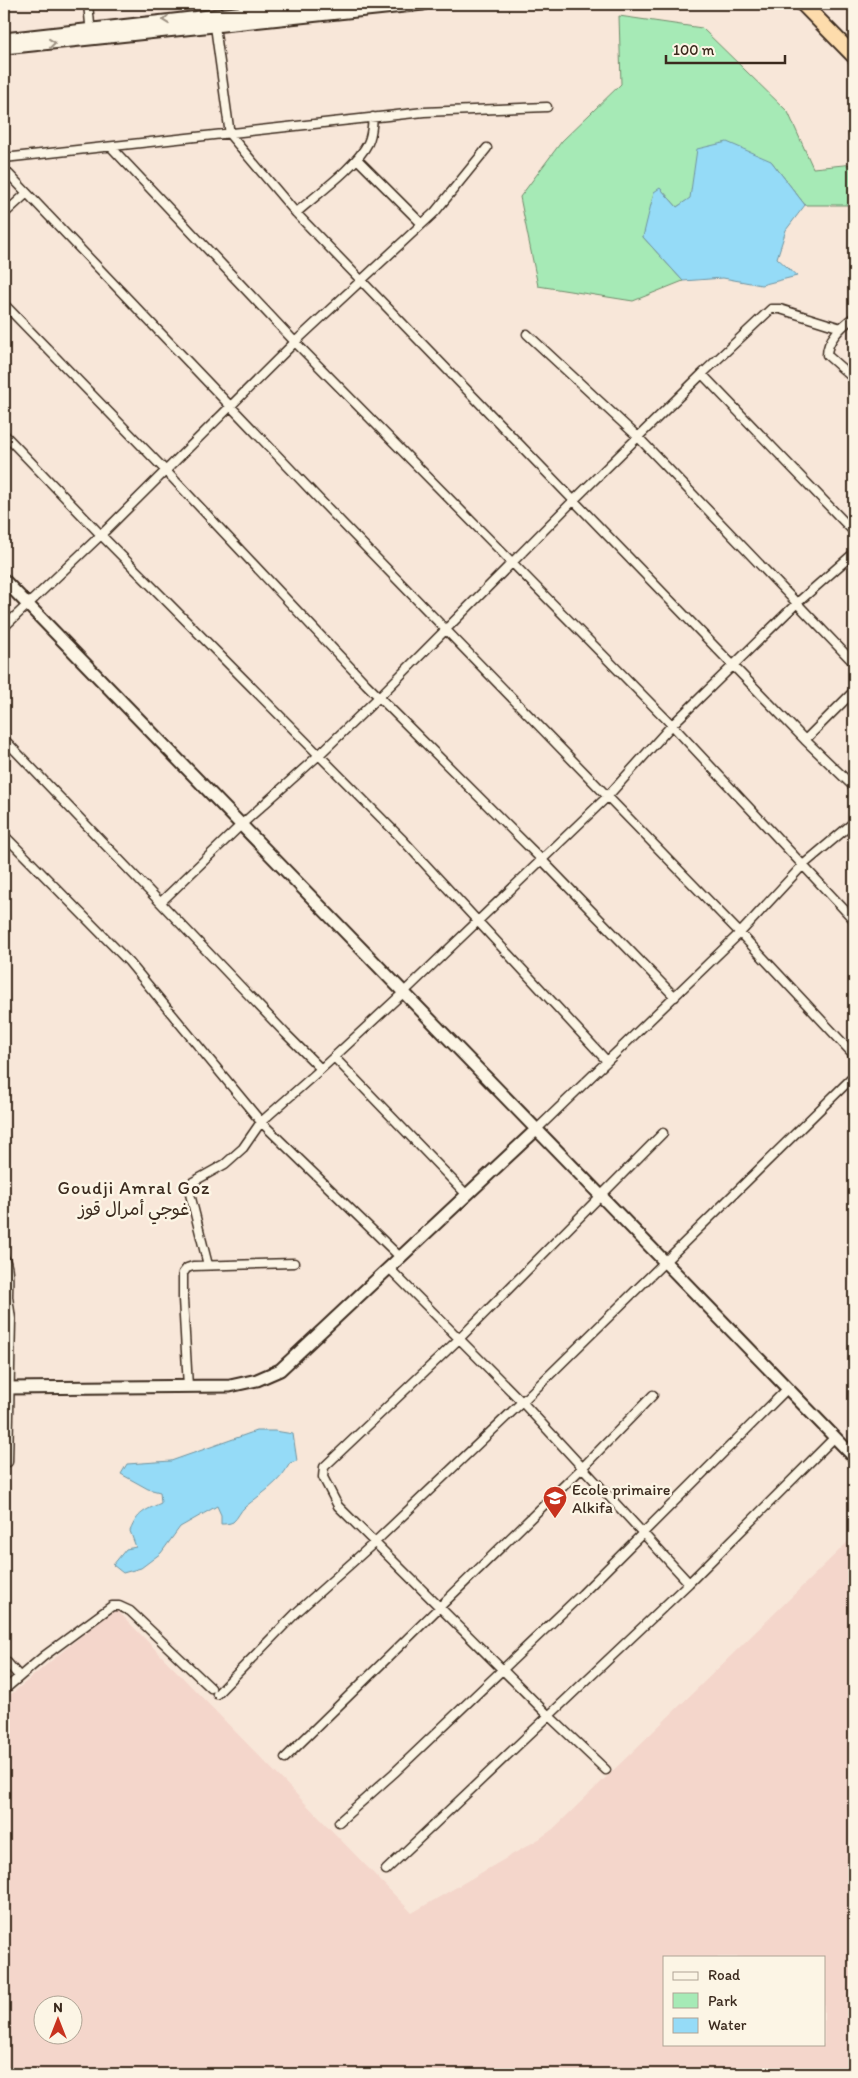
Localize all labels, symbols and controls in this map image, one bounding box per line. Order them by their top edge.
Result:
one-way arrow [162,14,170,25]
scale bar [666,32,784,64]
one-way arrow [49,38,57,49]
text: 100 m [673,41,715,59]
district label: Goudji Amral Goz غوجي أمرال قوز [58,1177,210,1225]
place label: Ecole primaire Alkifa [572,1480,671,1517]
school or university icon: Ecole primaire Alkifa [542,1485,568,1519]
legend [663,1956,826,2046]
text: Road [708,1966,741,1984]
text: Park [708,1992,738,2010]
north arrow [32,1996,82,2046]
text: N [53,1999,63,2016]
text: Water [708,2016,747,2034]

